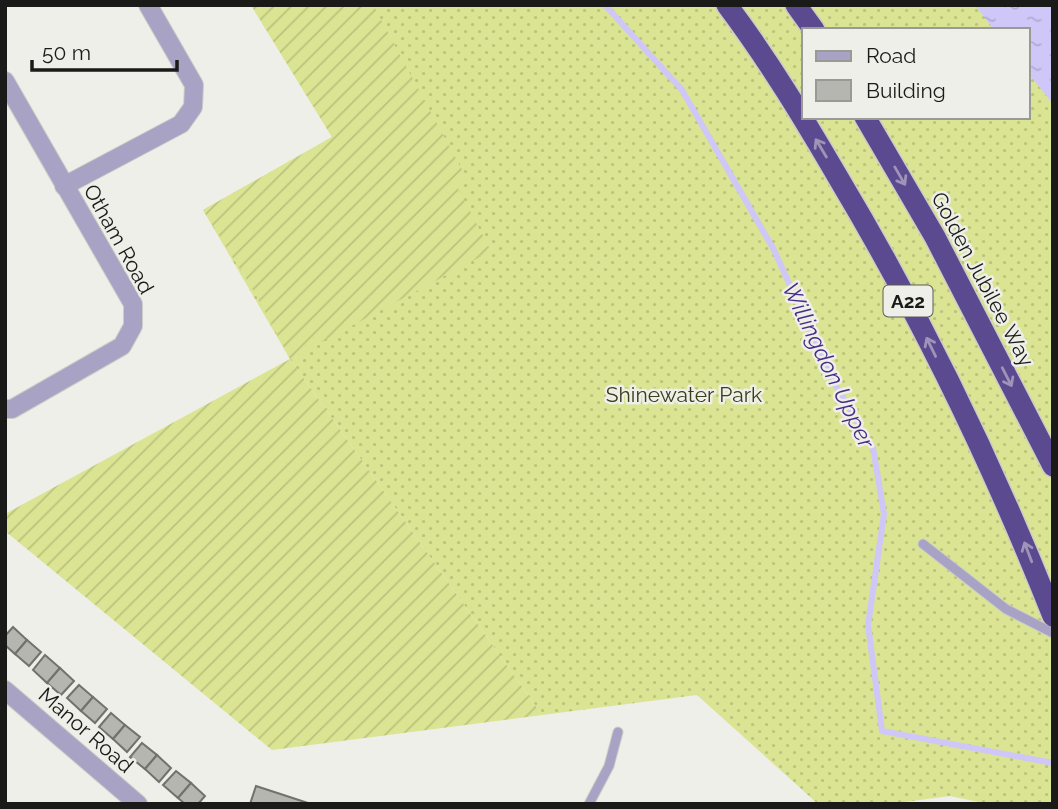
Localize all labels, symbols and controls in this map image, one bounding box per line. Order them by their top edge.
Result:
scale bar [32,28,177,72]
legend [802,28,1030,119]
text: 50 m [42,40,91,65]
text: Road [866,43,916,68]
text: Building [866,78,946,103]
one-way arrow [813,138,827,158]
one-way arrow [893,166,907,186]
street label: Otham Road [79,180,159,298]
street label: Golden Jubilee Way [926,187,1040,371]
water label: Willingdon Upper [777,278,881,453]
road number: A22 [884,286,932,316]
one-way arrow [923,337,937,358]
one-way arrow [1001,366,1014,387]
park label: Shinewater Park [606,382,762,407]
one-way arrow [1020,542,1033,564]
street label: Manor Road [34,682,138,778]

